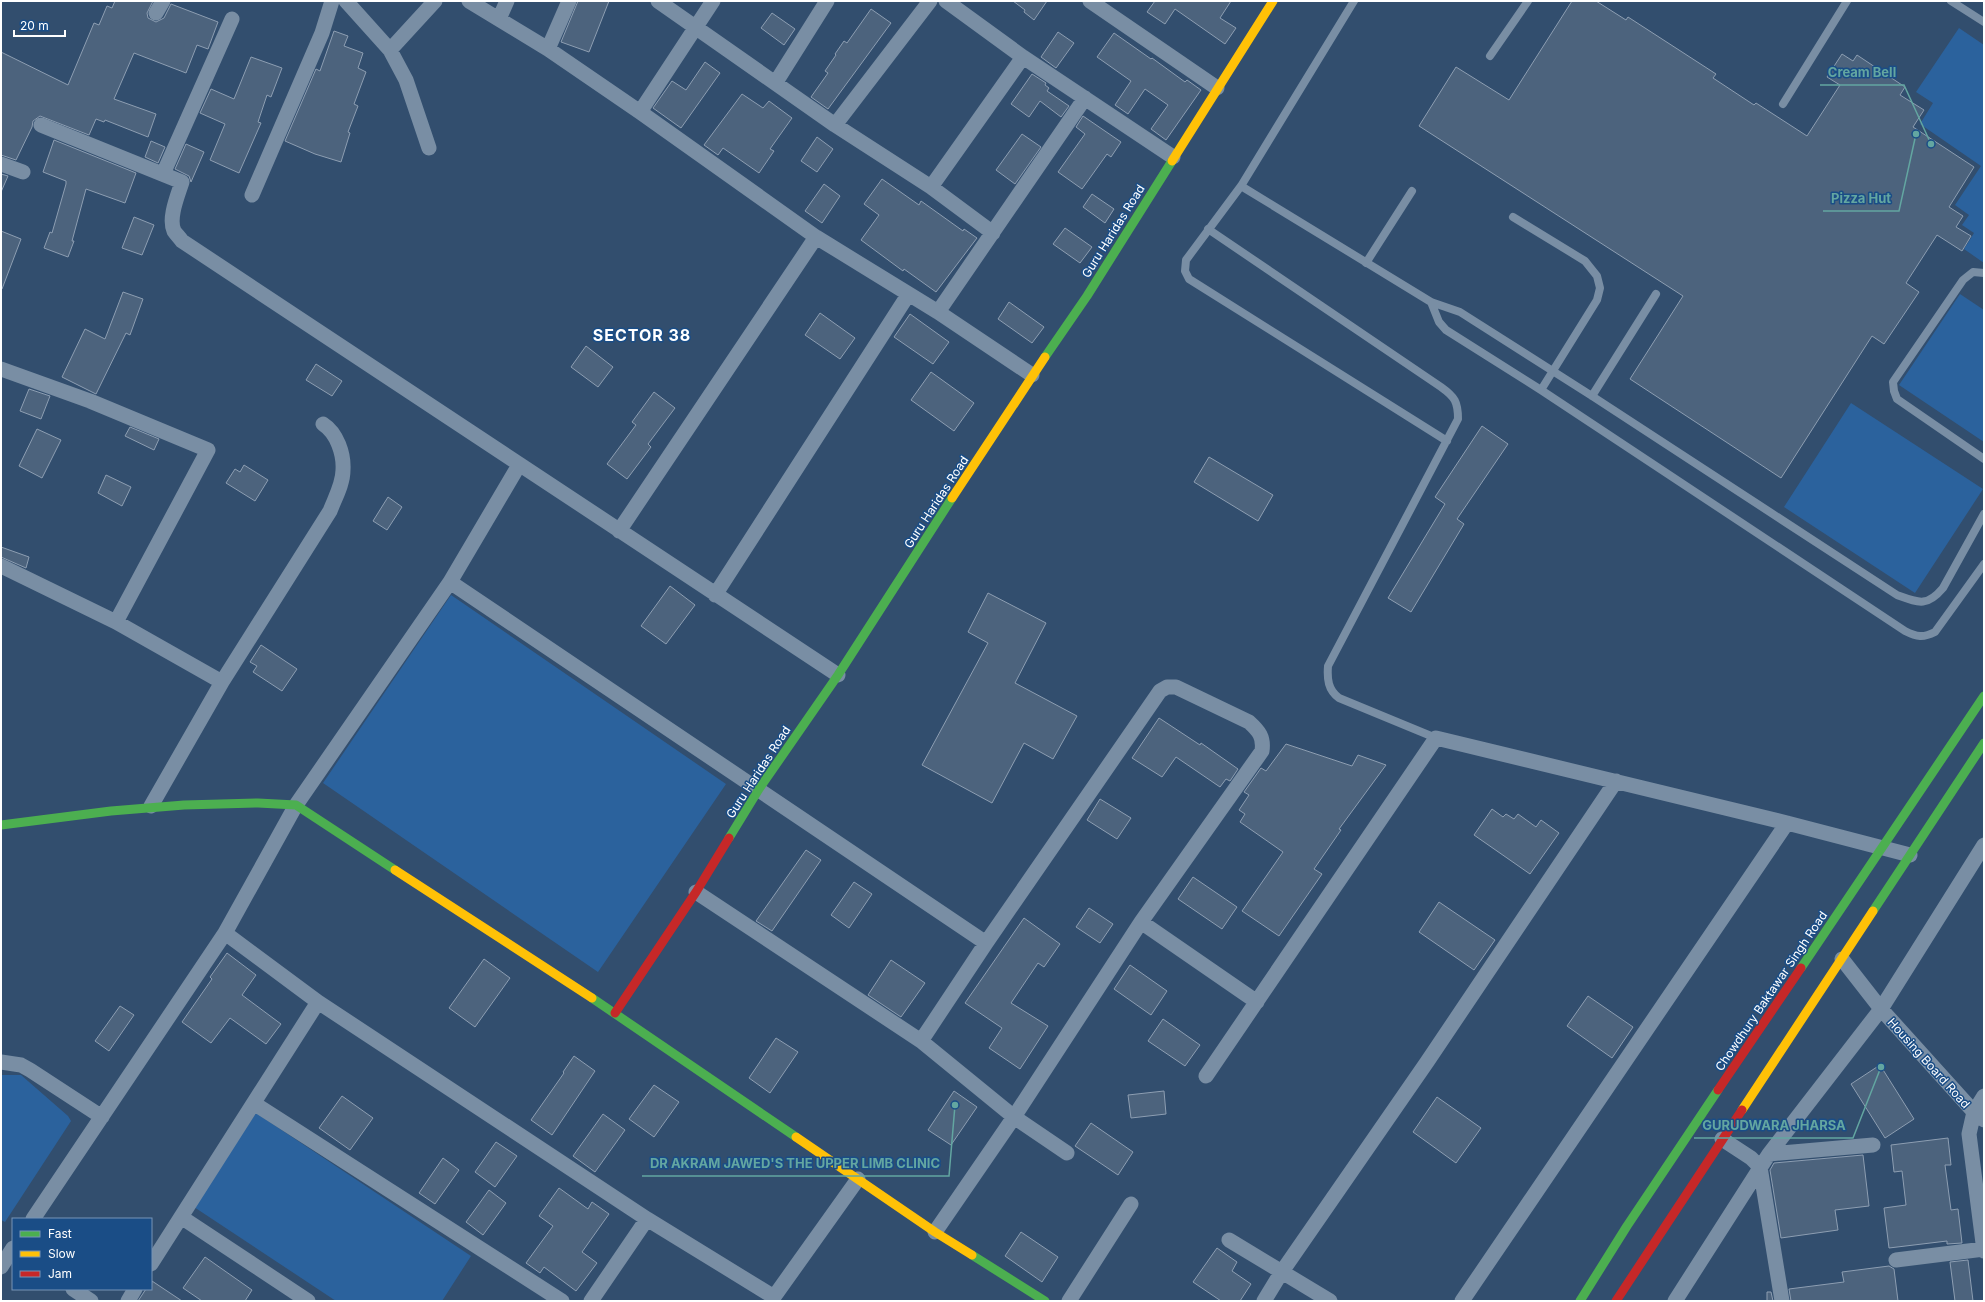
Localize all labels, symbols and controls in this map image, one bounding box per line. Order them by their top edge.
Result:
scale bar [14,12,65,38]
text: 20 m [20,18,49,33]
callout: Cream Bell [1820,60,1904,85]
text: Cream Bell [1828,64,1896,80]
street label: Guru Haridas Road [1078,182,1148,280]
callout: Pizza Hut [1823,186,1899,211]
text: Pizza Hut [1831,190,1891,206]
district label: SECTOR 38 [593,325,691,345]
street label: Guru Haridas Road [901,453,971,551]
street label: Guru Haridas Road [723,723,793,821]
street label: Chowdhury Baktawar Singh Road [1712,908,1830,1074]
street label: Housing Board Road [1885,1015,1973,1111]
callout: GURUDWARA JHARSA [1694,1113,1853,1138]
text: GURUDWARA JHARSA [1702,1117,1846,1133]
callout: DR AKRAM JAWED'S THE UPPER LIMB CLINIC [642,1151,949,1176]
text: DR AKRAM JAWED'S THE UPPER LIMB CLINIC [650,1155,940,1171]
legend [12,1218,152,1290]
text: Fast [48,1226,72,1241]
text: Slow [48,1246,76,1261]
text: Jam [48,1266,72,1281]

